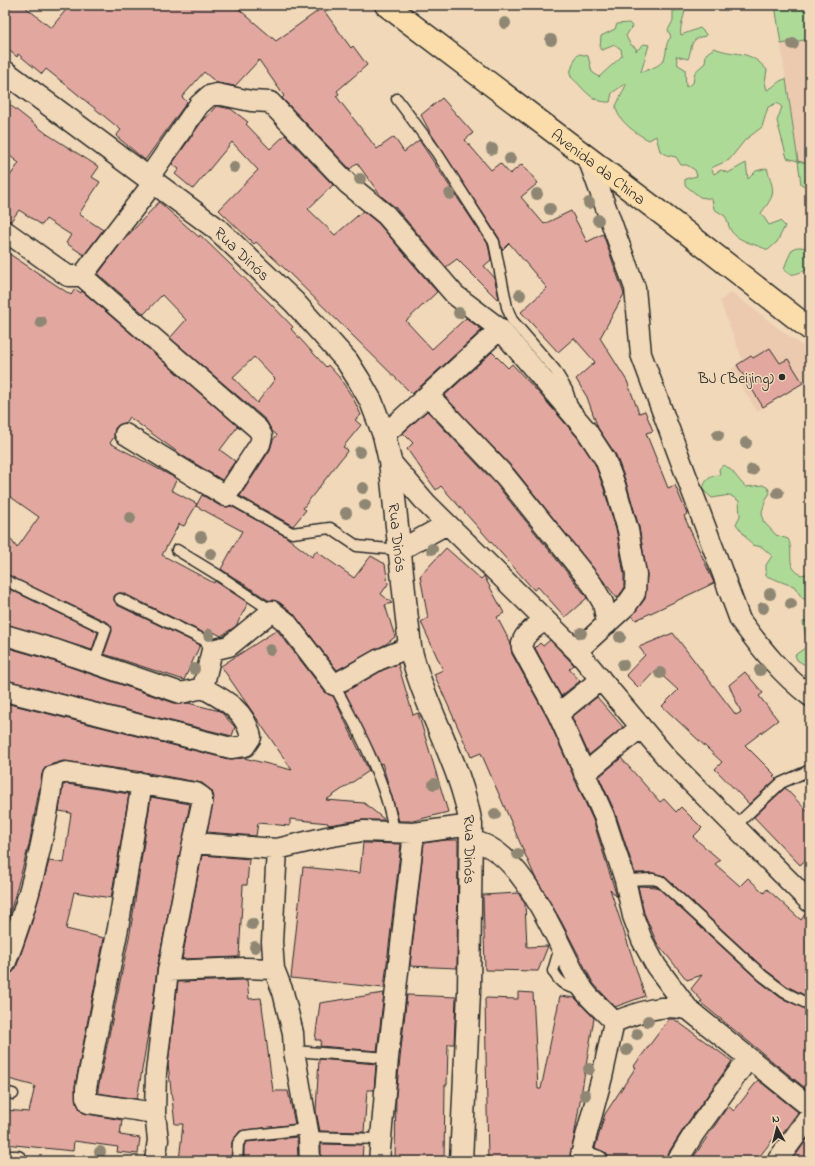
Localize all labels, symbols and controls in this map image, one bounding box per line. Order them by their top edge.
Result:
street label: Avenida da China [545,124,650,212]
street label: Rua Dinós [208,222,275,287]
place label: BJ (Beijing) [697,367,774,391]
marker: BJ (Beijing) [777,372,787,382]
street label: Rua Dinós [381,502,412,574]
street label: Rua Dinós [455,813,481,884]
north arrow [757,1108,797,1148]
text: N [771,1111,781,1127]

